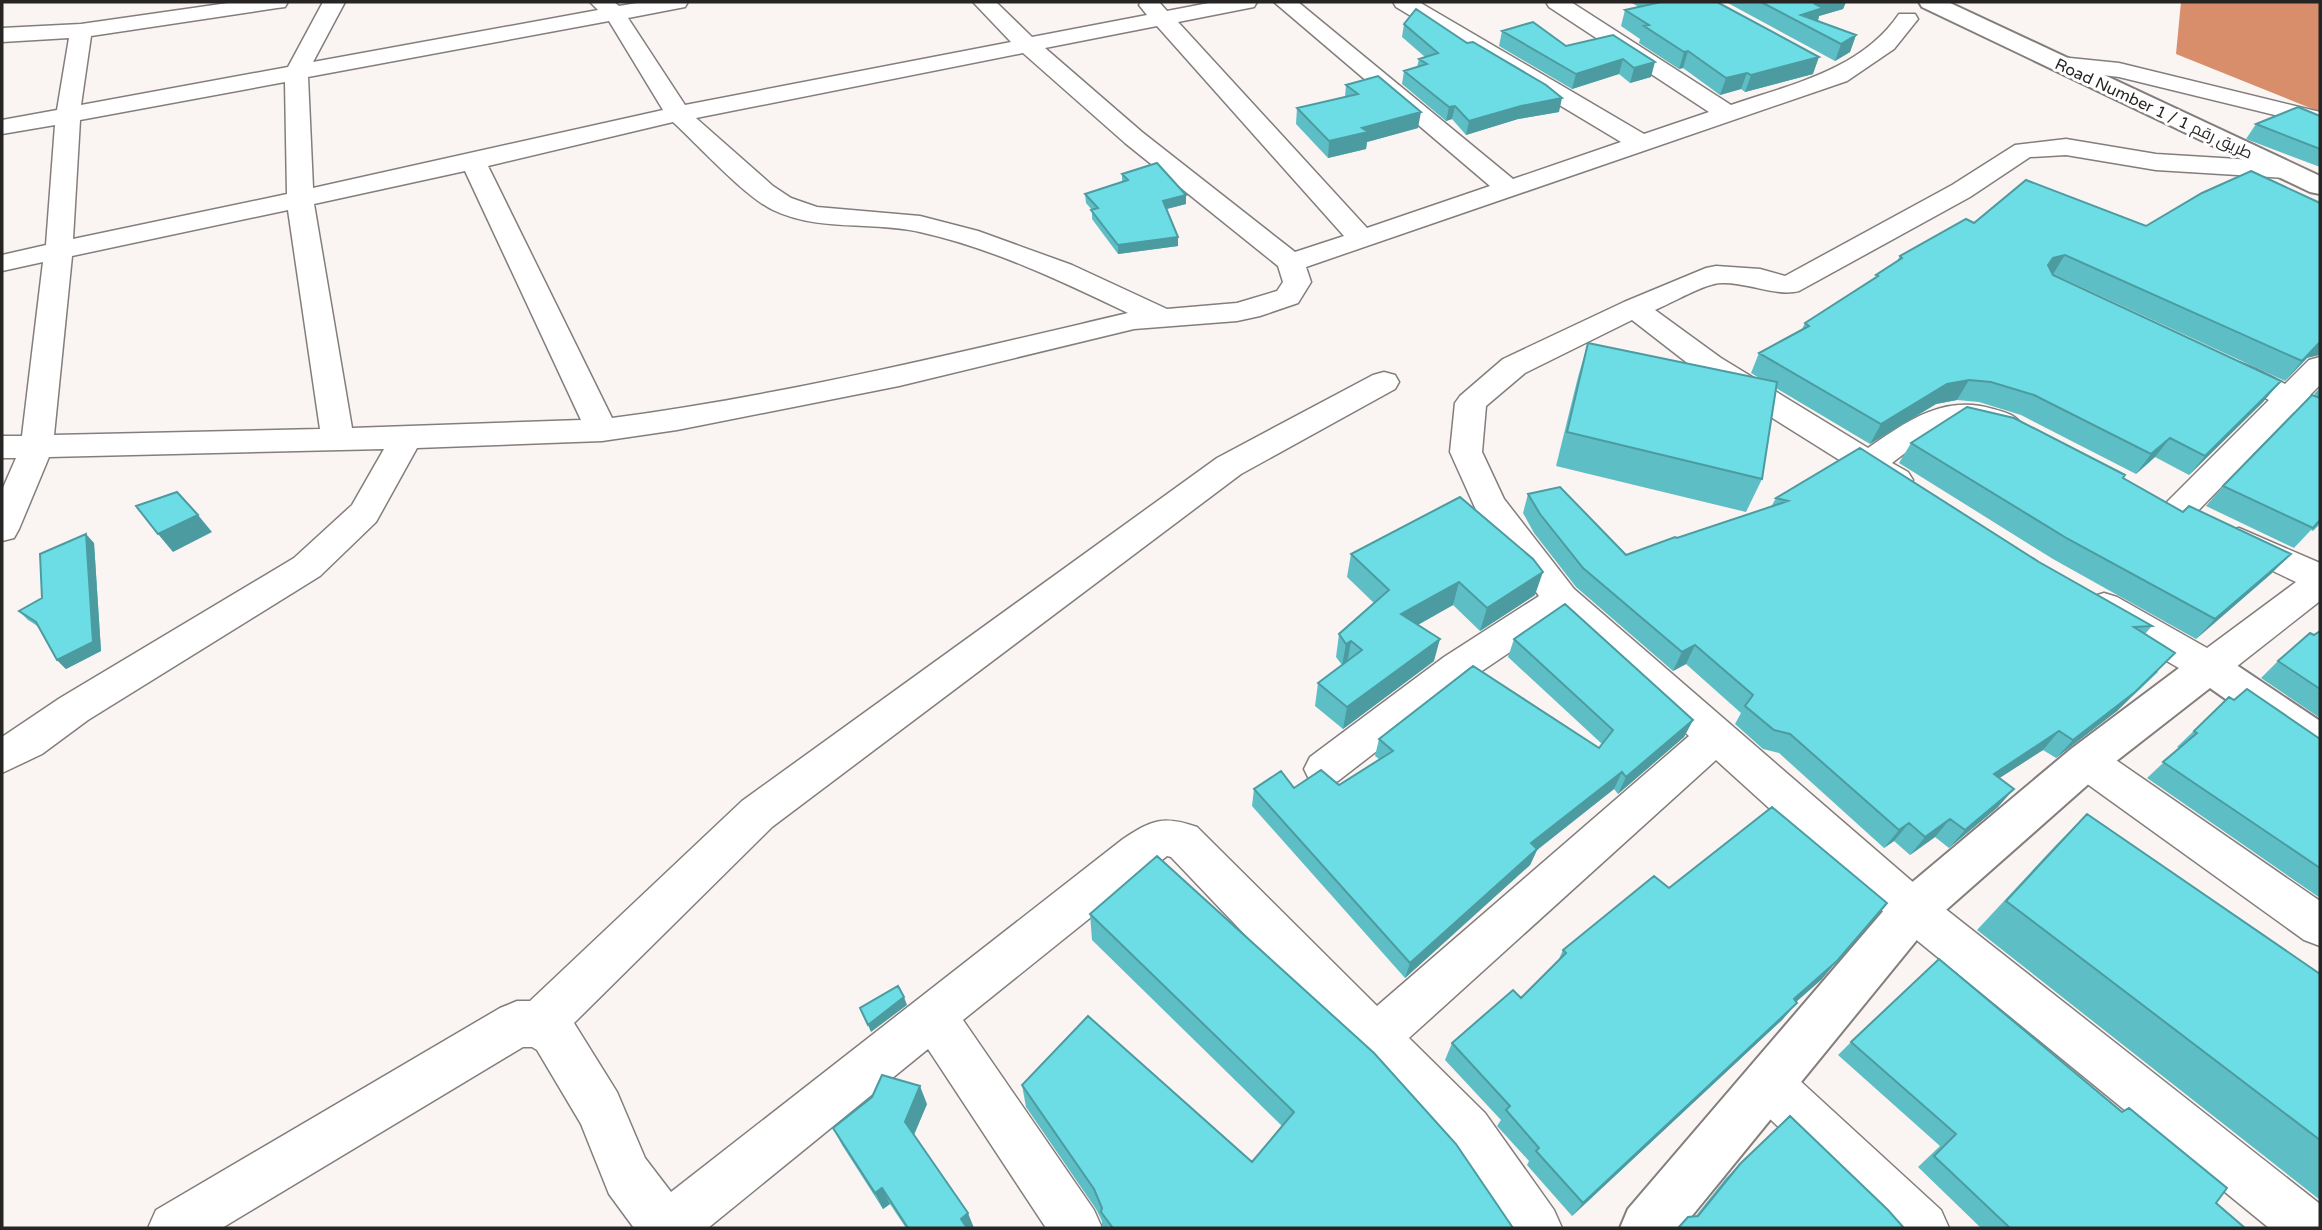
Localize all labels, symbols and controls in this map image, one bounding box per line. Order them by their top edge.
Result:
street label: Road Number 1 / طريق رقم 1 [2051,54,2256,164]

